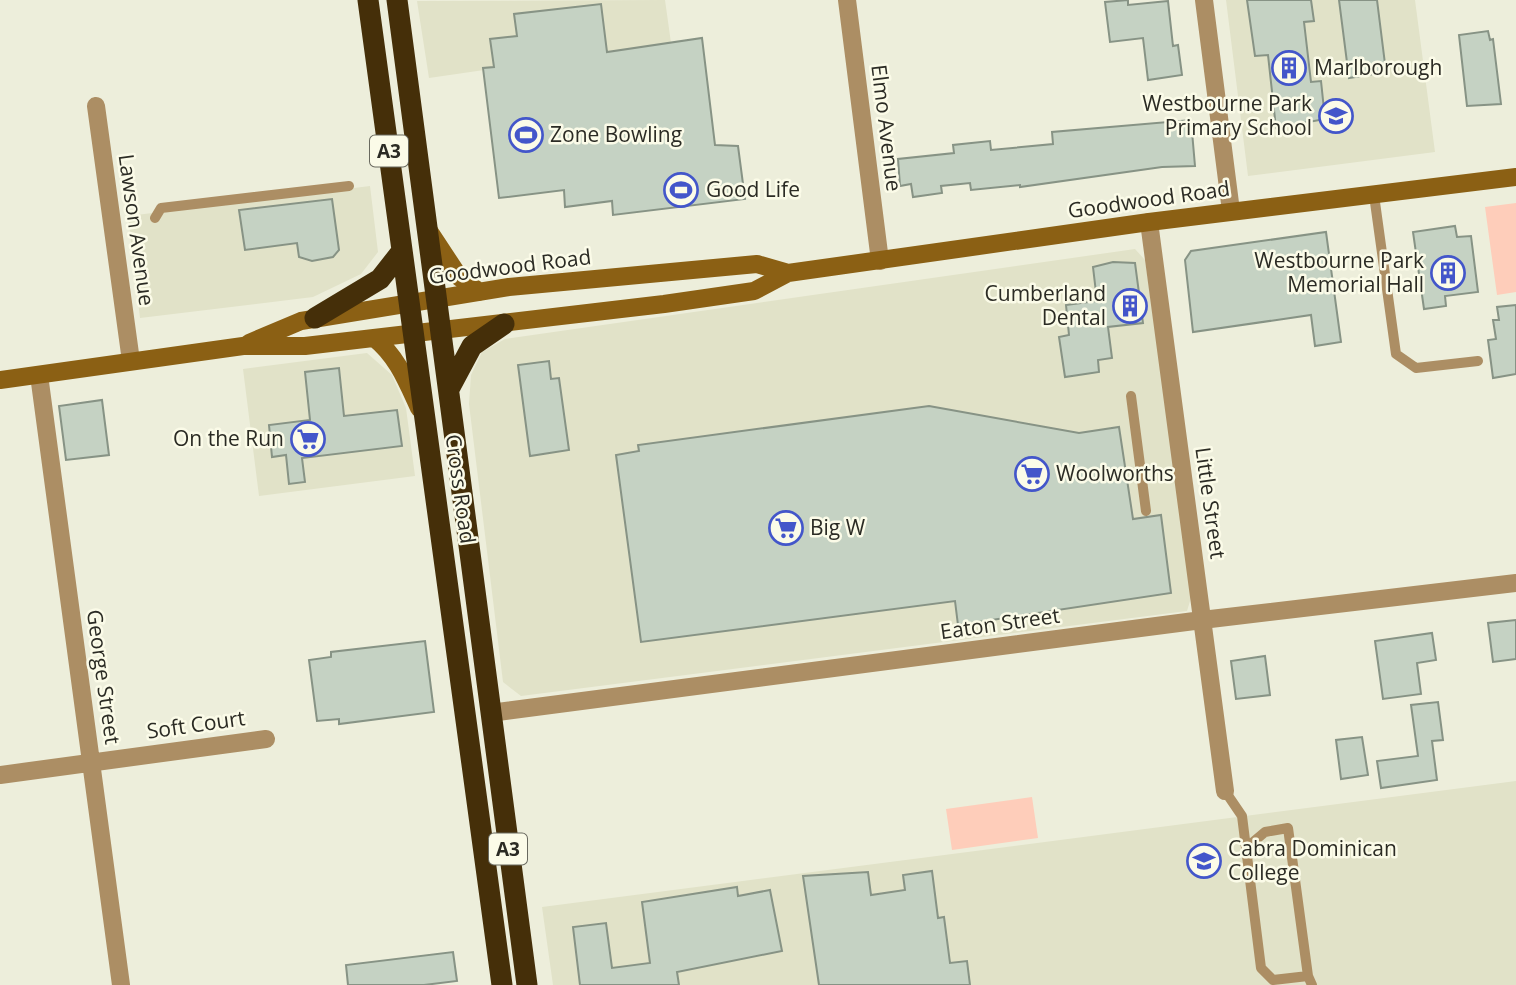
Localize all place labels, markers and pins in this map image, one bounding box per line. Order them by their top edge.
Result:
building icon: Marlborough [1270,49,1308,87]
place label: Marlborough [1314,53,1442,81]
place label: Westbourne Park Primary School [1142,89,1312,141]
school or university icon: Westbourne Park Primary School [1317,97,1355,135]
sports icon: Zone Bowling [507,116,545,154]
place label: Zone Bowling [550,120,682,148]
sports icon: Good Life [662,171,700,209]
place label: Good Life [706,175,800,203]
place label: Westbourne Park Memorial Hall [1254,246,1424,298]
building icon: Westbourne Park Memorial Hall [1429,254,1467,292]
place label: Cumberland Dental [985,279,1106,331]
building icon: Cumberland Dental [1111,287,1149,325]
supermarket icon: On the Run [289,420,327,458]
place label: On the Run [173,424,284,452]
supermarket icon: Woolworths [1013,455,1051,493]
place label: Woolworths [1056,459,1174,487]
supermarket icon: Big W [767,509,805,547]
place label: Big W [810,513,866,541]
place label: Cabra Dominican College [1228,834,1397,886]
school or university icon: Cabra Dominican College [1185,842,1223,880]

